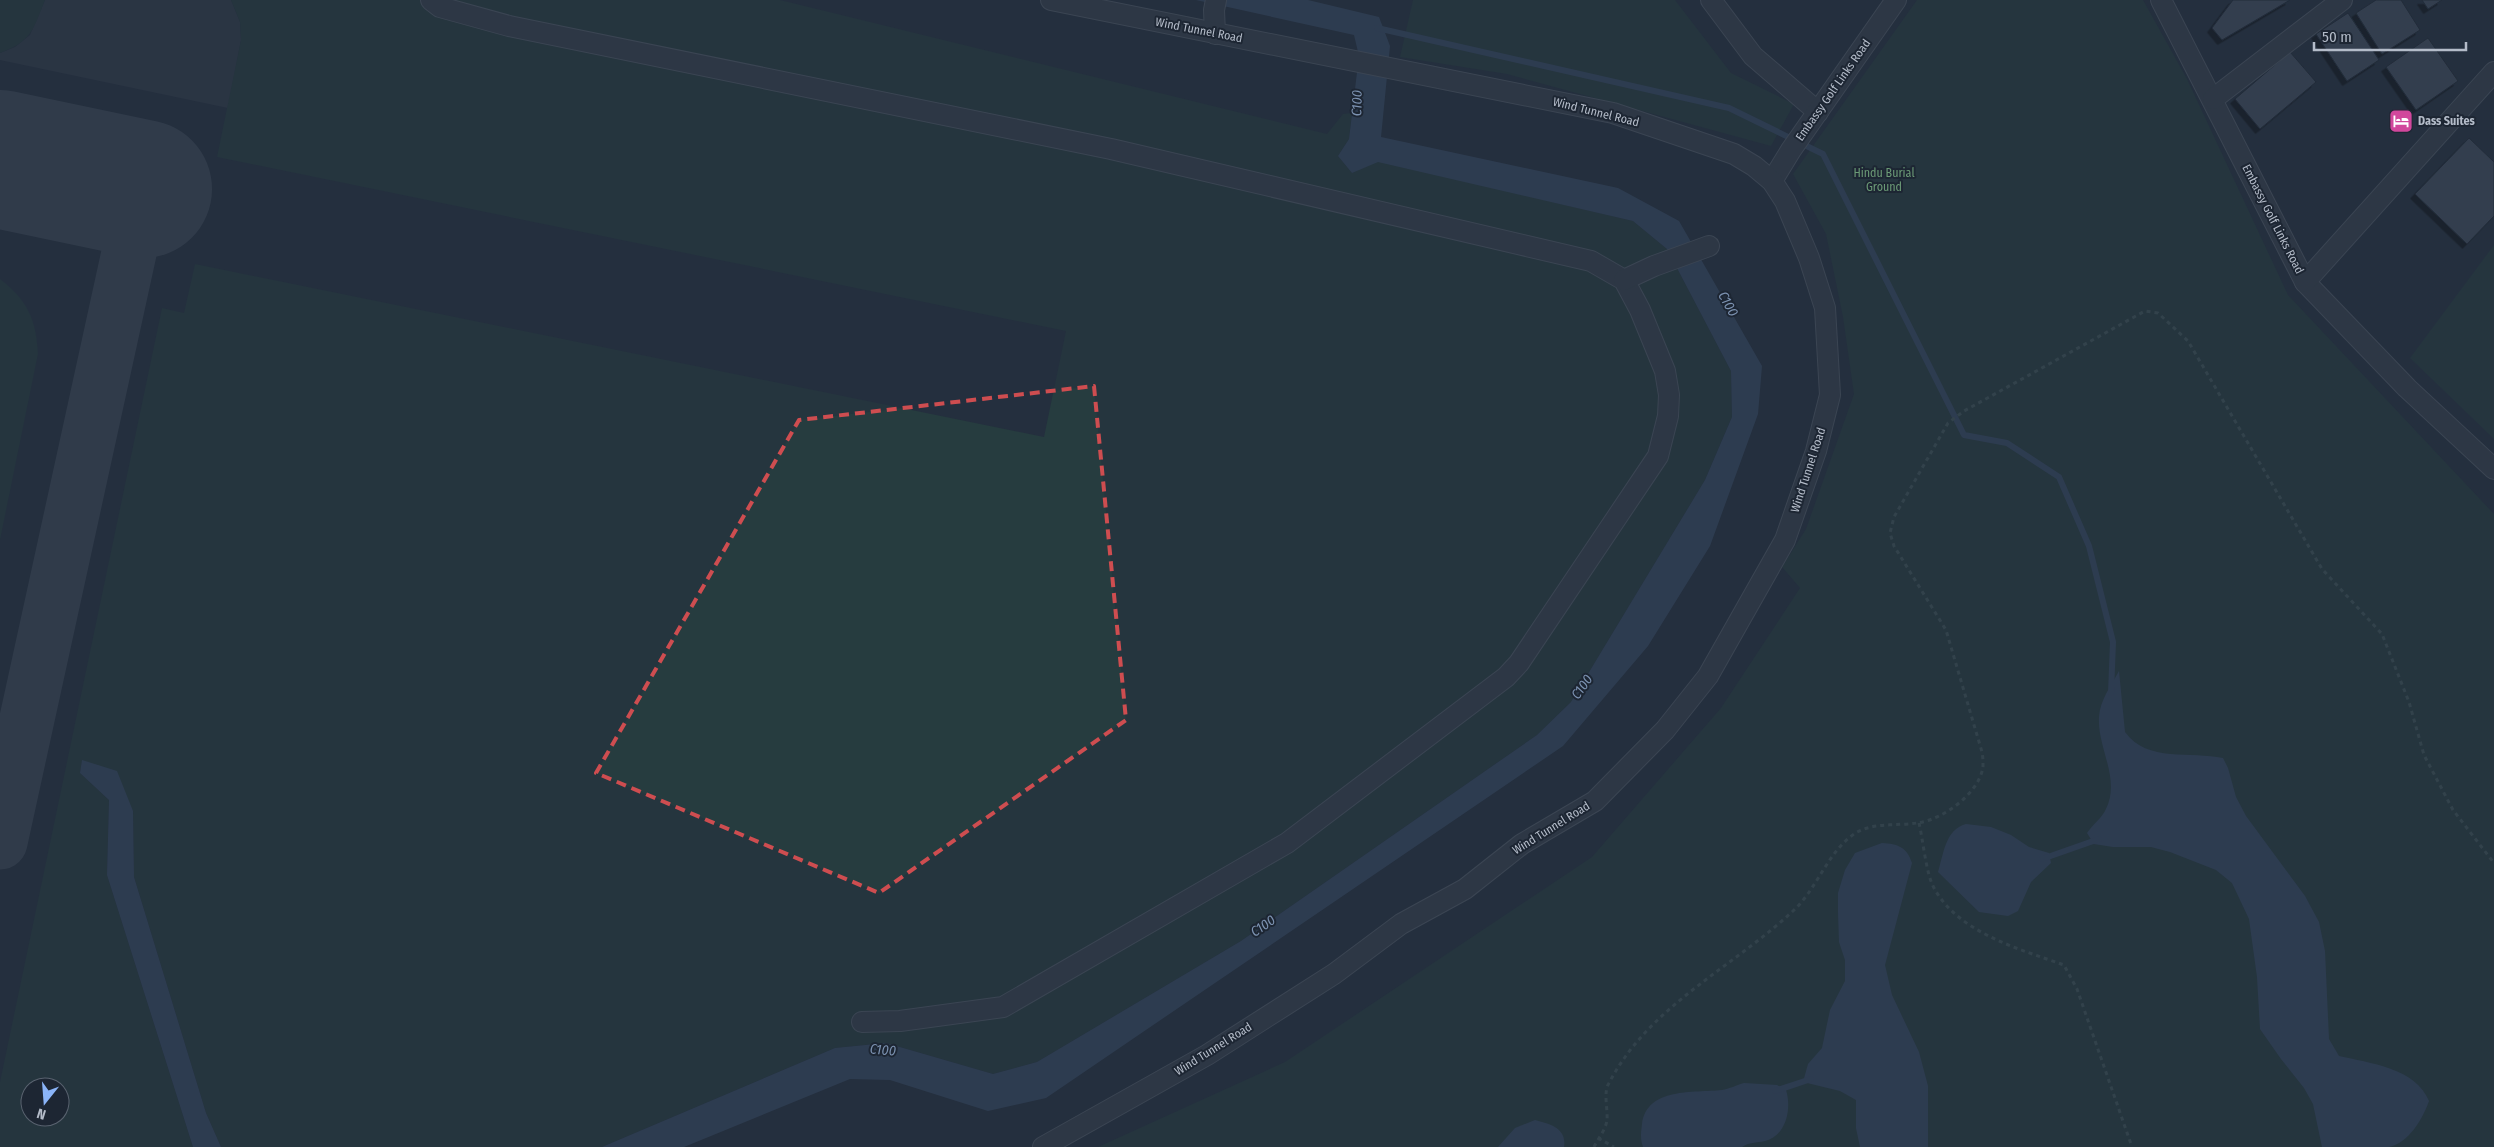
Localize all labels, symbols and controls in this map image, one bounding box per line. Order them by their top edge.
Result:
street label: Wind Tunnel Road [1154,15,1244,45]
scale bar [2314,20,2466,52]
text: 50 m [2322,28,2352,46]
street label: Embassy Golf Links Road [1793,37,1873,143]
water label: C100 [1348,90,1366,116]
street label: Wind Tunnel Road [1551,95,1641,129]
hotel icon: Dass Suites [2388,108,2414,134]
place label: Dass Suites [2418,114,2476,128]
street label: Embassy Golf Links Road [2239,162,2307,276]
park label: Hindu Burial Ground [1853,166,1915,194]
water label: C100 [1714,288,1742,320]
street label: Wind Tunnel Road [1788,426,1828,514]
water label: C100 [1567,671,1597,703]
street label: Wind Tunnel Road [1510,799,1592,857]
water label: C100 [1247,911,1279,941]
street label: Wind Tunnel Road [1172,1020,1254,1078]
water label: C100 [869,1041,897,1059]
north arrow [20,1077,70,1127]
text: N [35,1105,48,1123]

